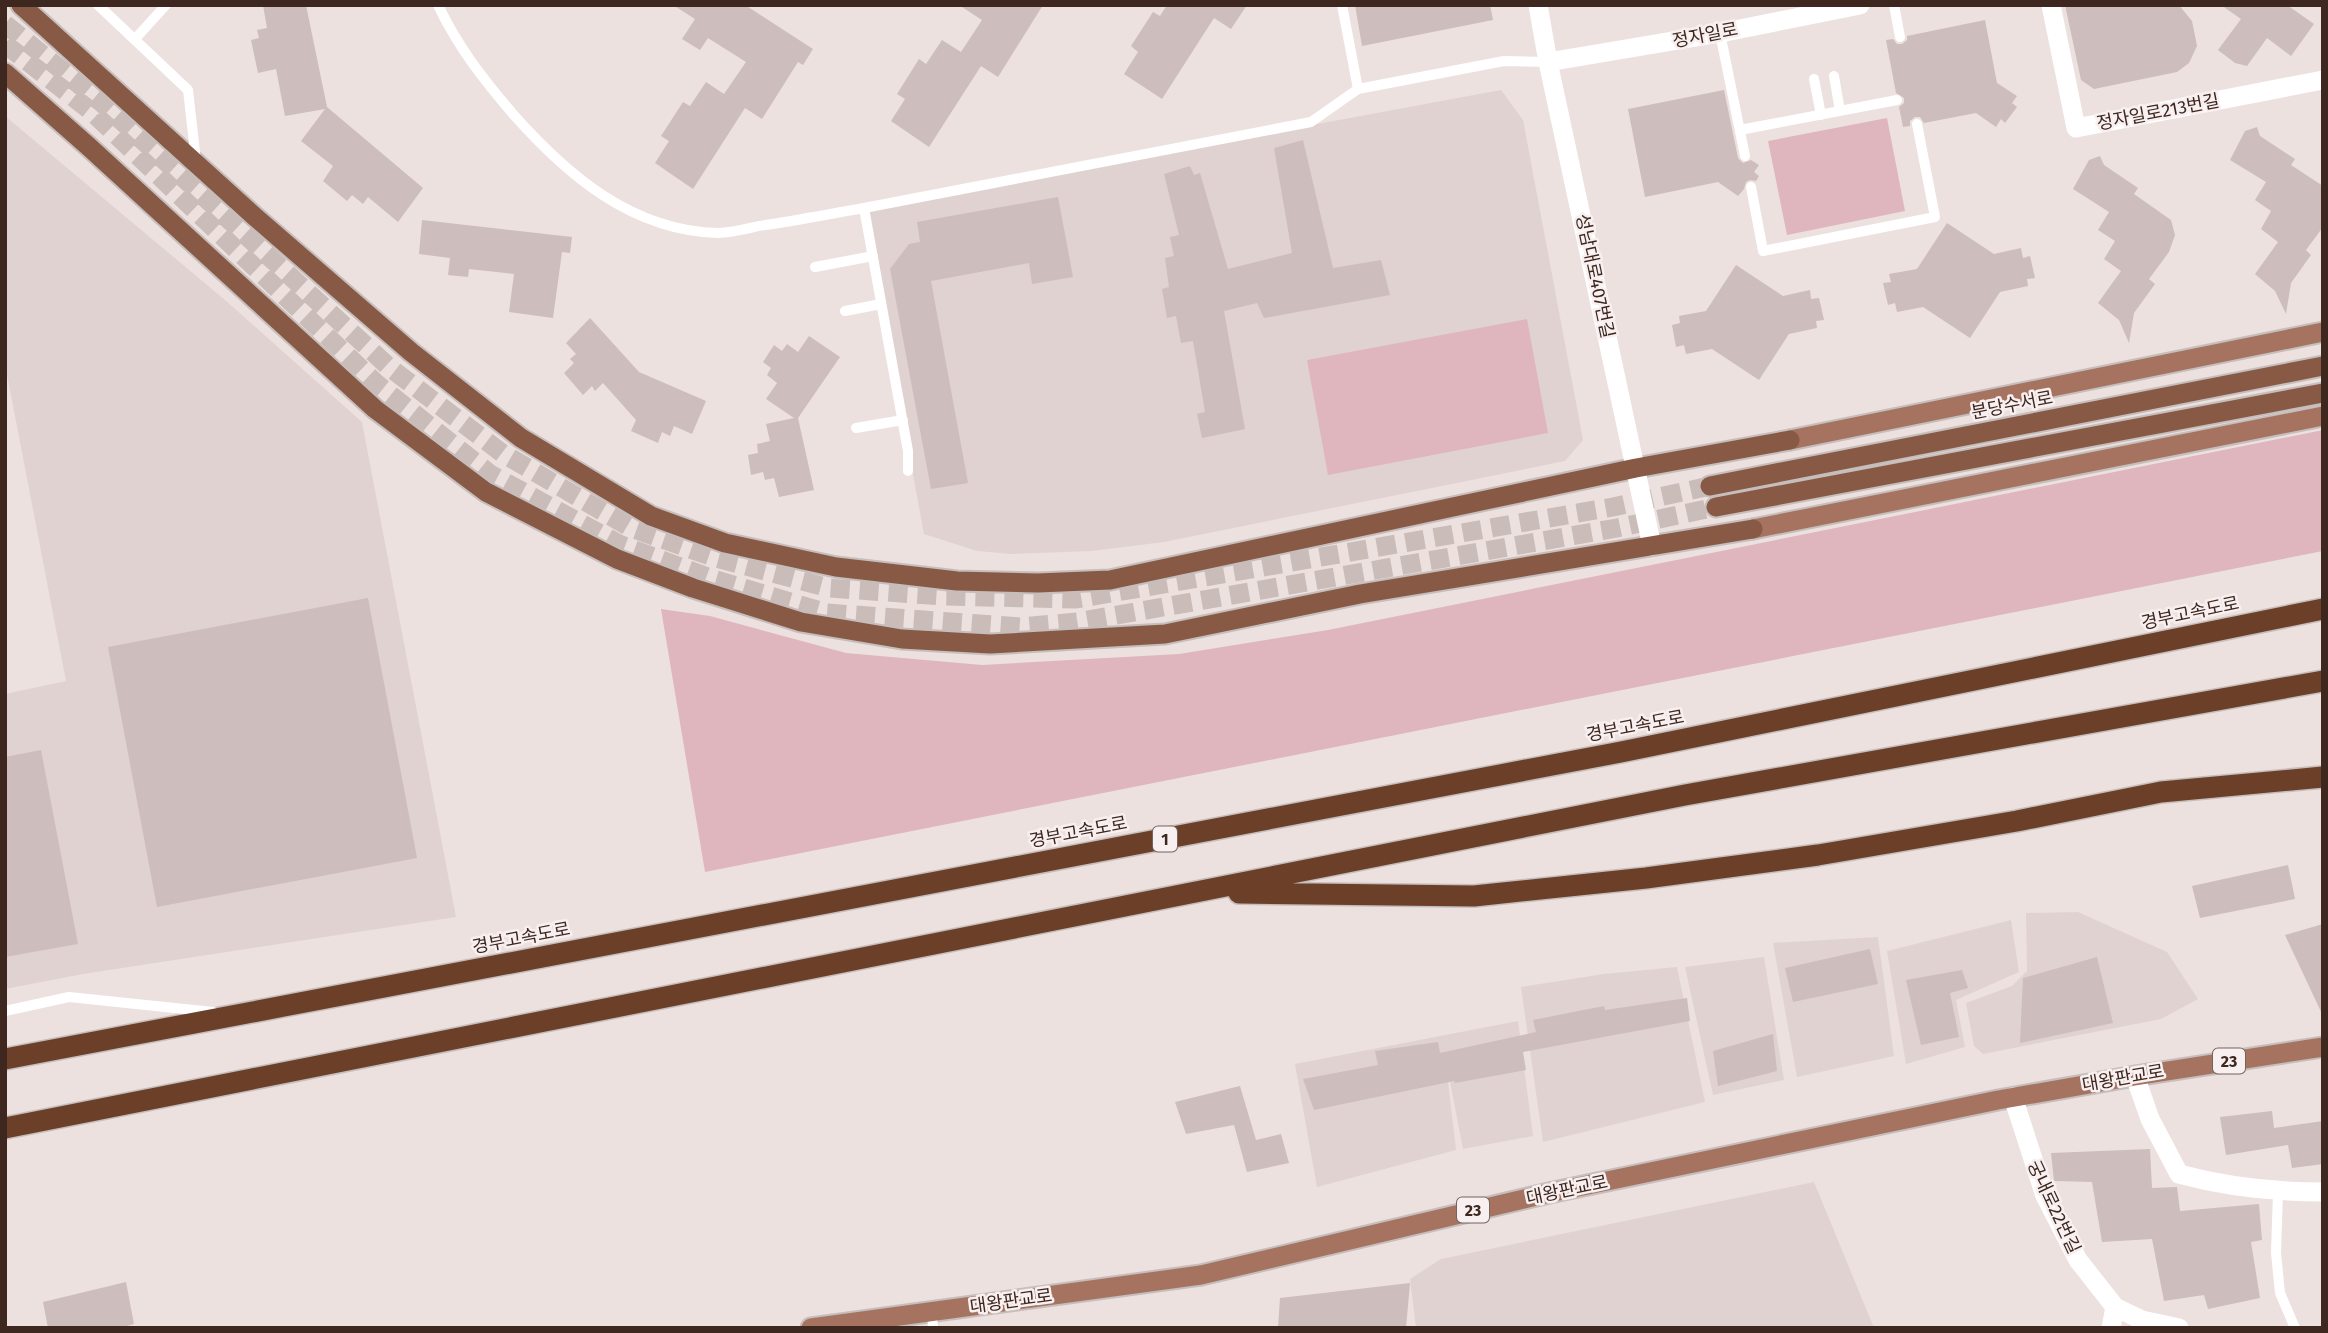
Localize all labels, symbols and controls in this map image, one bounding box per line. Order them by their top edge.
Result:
street label: 정자일로 [1670,18,1740,52]
street label: 정자일로213번길 [2095,89,2221,135]
street label: 성남대로407번길 [1571,212,1619,340]
street label: 분당수서로 [1969,386,2055,424]
street label: 경부고속도로 [2139,592,2241,634]
street label: 경부고속도로 [1584,706,1686,746]
street label: 경부고속도로 [1027,812,1129,852]
road number: 1 [1153,826,1177,852]
street label: 경부고속도로 [470,918,572,958]
road number: 23 [2213,1049,2245,1074]
street label: 대왕판교로 [2080,1060,2166,1096]
street label: 궁내로22번길 [2023,1157,2085,1257]
street label: 대왕판교로 [1524,1171,1610,1209]
road number: 23 [1457,1198,1489,1222]
street label: 대왕판교로 [968,1284,1054,1318]

